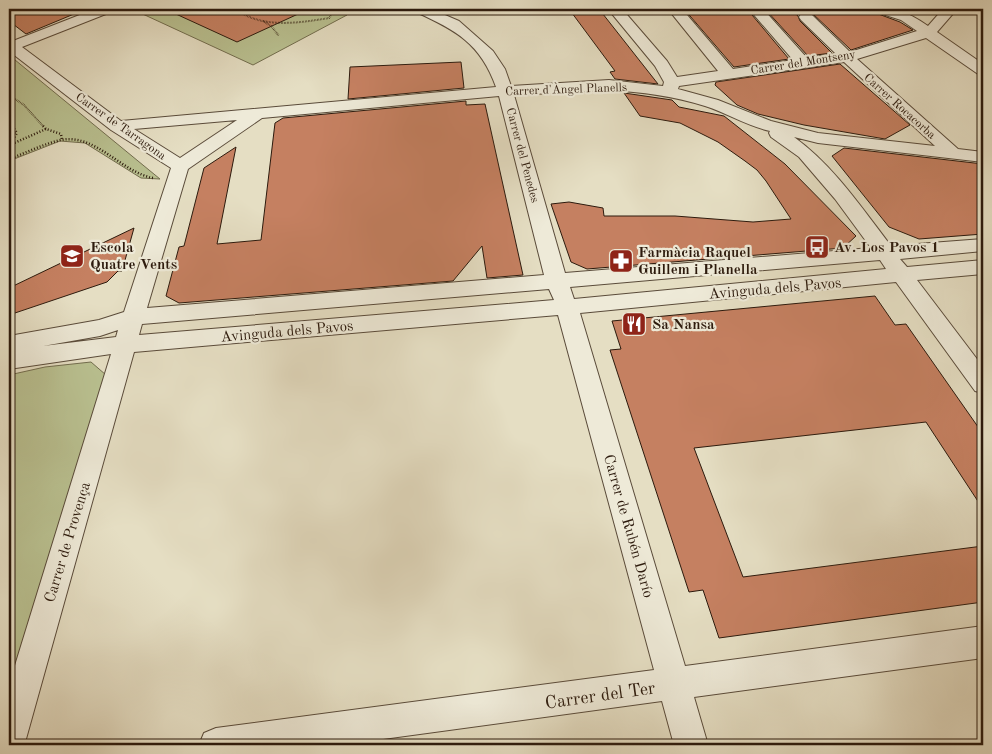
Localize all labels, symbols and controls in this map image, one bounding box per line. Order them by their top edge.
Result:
street label: Carrer del Montseny [750,49,857,77]
street label: Carrer Rocacorba [861,72,937,142]
street label: Carrer d'Àngel Planells [505,79,627,98]
street label: Carrer de Tarragona [73,91,168,163]
street label: Carrer del Penedes [504,106,541,204]
bus stop icon: Av. Los Pavos 1 [804,234,830,260]
place label: Escola Quatre Vents [90,241,177,273]
place label: Av. Los Pavos 1 [834,241,939,256]
school or university icon: Escola Quatre Vents [59,243,85,269]
place label: Farmàcia Raquel Guillem i Planella [638,246,758,278]
pharmacy icon: Farmàcia Raquel Guillem i Planella [608,248,634,274]
street label: Avinguda dels Pavos [708,276,842,303]
restaurant icon: Sa Nansa [621,311,647,337]
place label: Sa Nansa [652,318,715,333]
street label: Avinguda dels Pavos [220,319,354,346]
street label: Carrer de Rubén Darío [600,453,655,600]
street label: Carrer de Provença [43,480,94,605]
street label: Carrer del Ter [544,679,657,713]

